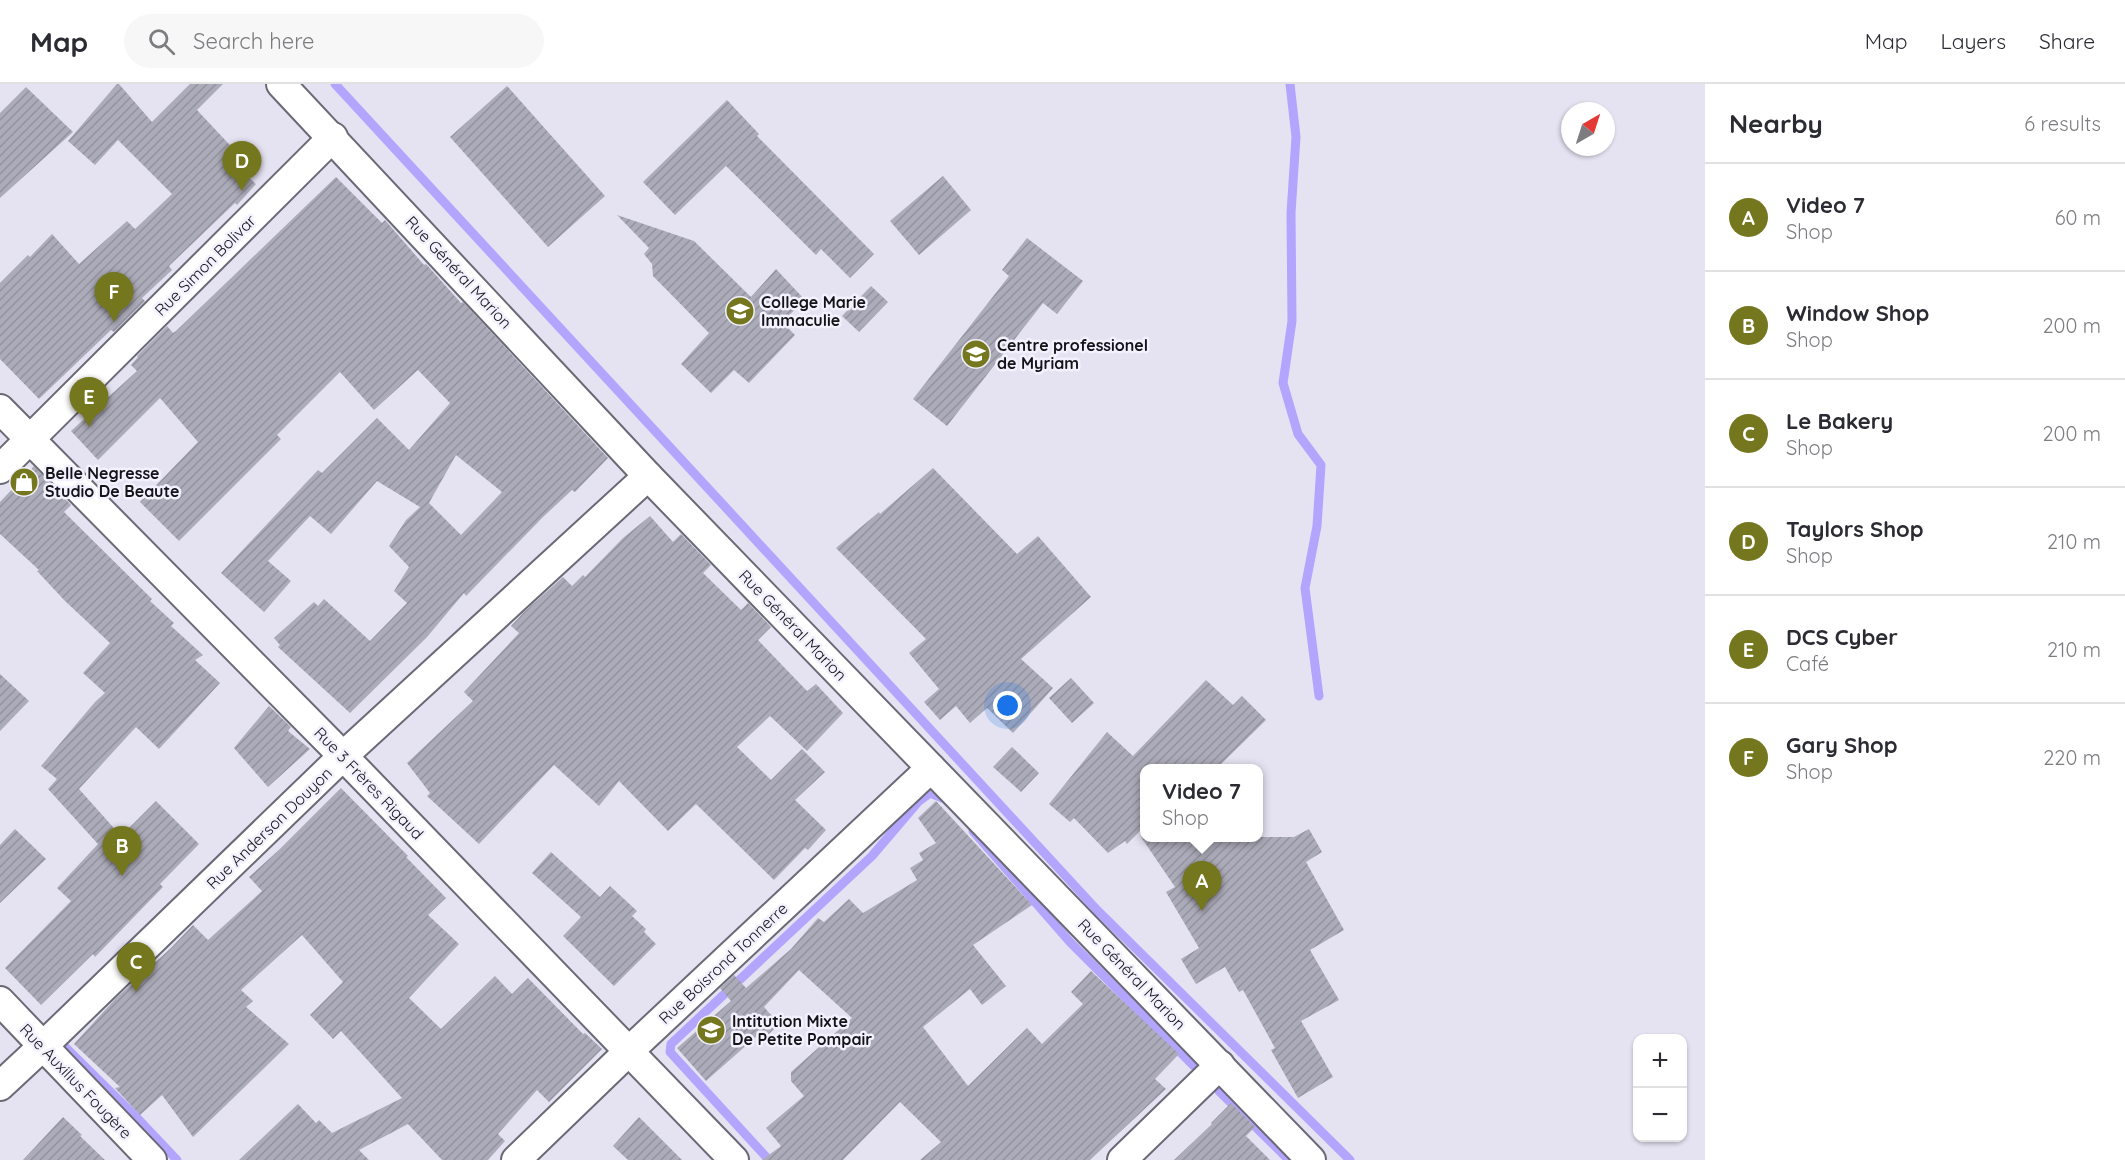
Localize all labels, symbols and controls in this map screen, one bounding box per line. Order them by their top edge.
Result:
search box [124,14,544,68]
text: Map [30,24,88,59]
icon: search [145,25,178,58]
text: Search here [193,27,315,55]
text: Map [1865,28,1908,54]
text: Layers [1941,28,2006,54]
text: Share [2039,28,2095,54]
north arrow [1561,102,1615,156]
text: Nearby [1729,107,1823,140]
text: 6 results [2024,111,2101,136]
pin: D [222,141,262,191]
text: Video 7 [1786,191,1865,219]
text: A [1742,205,1755,230]
text: 60 m [2055,205,2101,230]
street label: Rue Simon Bolivar [150,210,260,320]
street label: Rue Général Marion [402,212,516,332]
text: Shop [1786,219,1833,244]
pin: F [94,272,134,322]
place label: College Marie Immaculie [761,292,866,330]
school or university icon: College Marie Immaculie [724,295,756,327]
text: Window Shop [1786,299,1929,327]
text: B [1742,313,1755,338]
text: 200 m [2042,313,2101,338]
text: Shop [1786,327,1833,352]
place label: Centre professionel de Myriam [997,335,1148,373]
school or university icon: Centre professionel de Myriam [960,338,992,370]
pin: E [70,378,109,427]
text: Le Bakery [1786,407,1893,435]
text: C [1742,421,1755,446]
text: 200 m [2042,421,2101,446]
text: Shop [1786,435,1833,460]
place label: Belle Negresse Studio De Beaute [45,463,179,501]
shop icon: Belle Negresse Studio De Beaute [8,466,40,498]
text: Taylors Shop [1786,515,1924,543]
text: D [1741,529,1756,554]
text: 210 m [2047,529,2101,554]
text: Shop [1786,543,1833,568]
street label: Rue Général Marion [735,565,851,685]
text: DCS Cyber [1786,623,1898,651]
text: E [1743,637,1754,662]
text: 210 m [2047,637,2101,662]
text: Café [1786,651,1829,676]
your location [993,691,1022,720]
street label: Rue 3 Frères Rigaud [310,723,428,843]
text: Gary Shop [1786,731,1898,759]
text: F [1743,745,1754,770]
text: 220 m [2043,745,2101,770]
text: Shop [1786,759,1833,784]
street label: Rue Anderson Douyon [202,763,336,893]
popup [1140,764,1263,842]
text: Video 7 [1162,777,1241,805]
text: Shop [1162,805,1209,830]
pin: B [102,826,142,876]
pin: A [1182,862,1222,911]
street label: Rue Boisrond Tonnerre [654,898,792,1028]
street label: Rue Général Marion [1074,914,1190,1034]
pin: C [116,942,156,992]
place label: Intitution Mixte De Petite Pompair [732,1011,872,1049]
school or university icon: Intitution Mixte De Petite Pompair [695,1014,727,1046]
street label: Rue Auxilius Fougère [16,1019,136,1143]
map controls [1633,1034,1687,1142]
button: + [1633,1034,1687,1088]
button: − [1633,1088,1687,1142]

